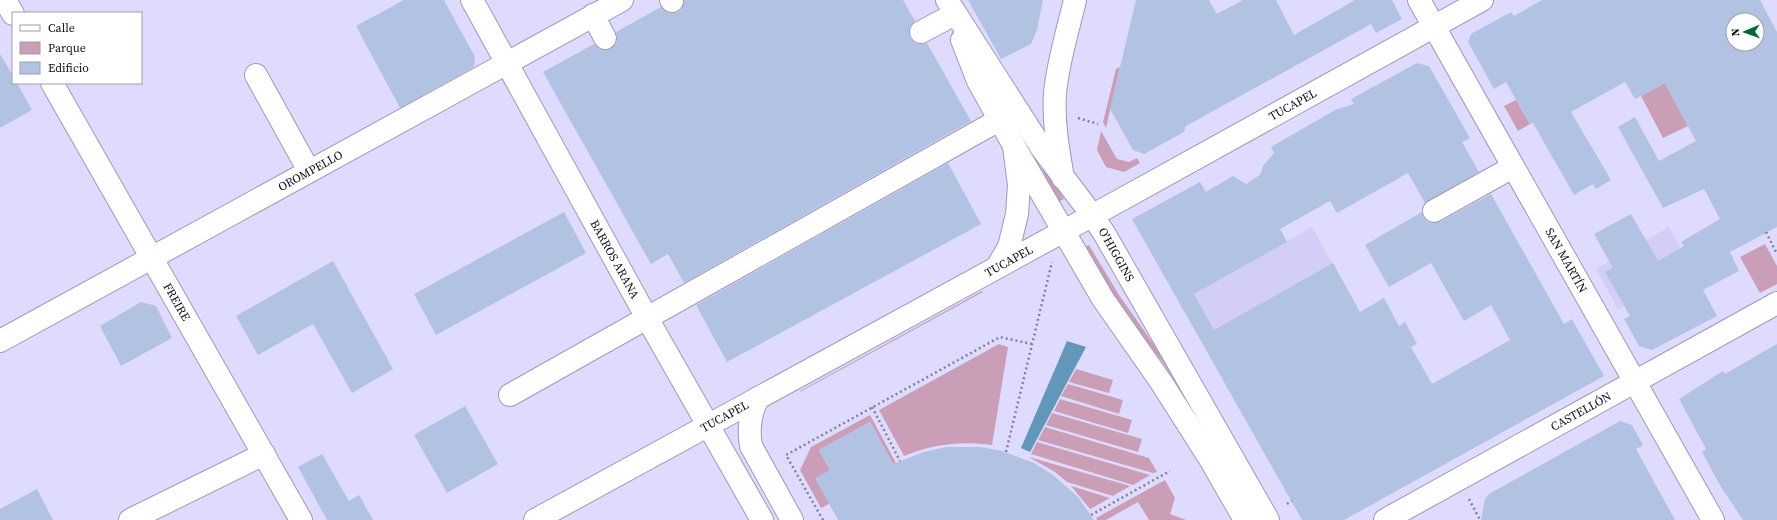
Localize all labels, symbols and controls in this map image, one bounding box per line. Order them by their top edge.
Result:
legend [12,12,142,84]
north arrow [1725,12,1765,52]
text: Calle [48,20,75,36]
text: N [1728,28,1743,37]
text: Parque [48,40,86,56]
text: Edificio [48,60,89,76]
street label: TUCAPEL [1266,85,1319,124]
street label: OROMPELLO [275,147,346,195]
street label: BARROS ARANA [587,217,643,302]
street label: O'HIGGINS [1095,224,1138,284]
street label: SAN MARTÍN [1541,225,1591,296]
street label: TUCAPEL [982,242,1036,281]
street label: FREIRE [160,280,194,324]
street label: CASTELLÓN [1548,388,1614,435]
street label: TUCAPEL [698,397,751,436]

